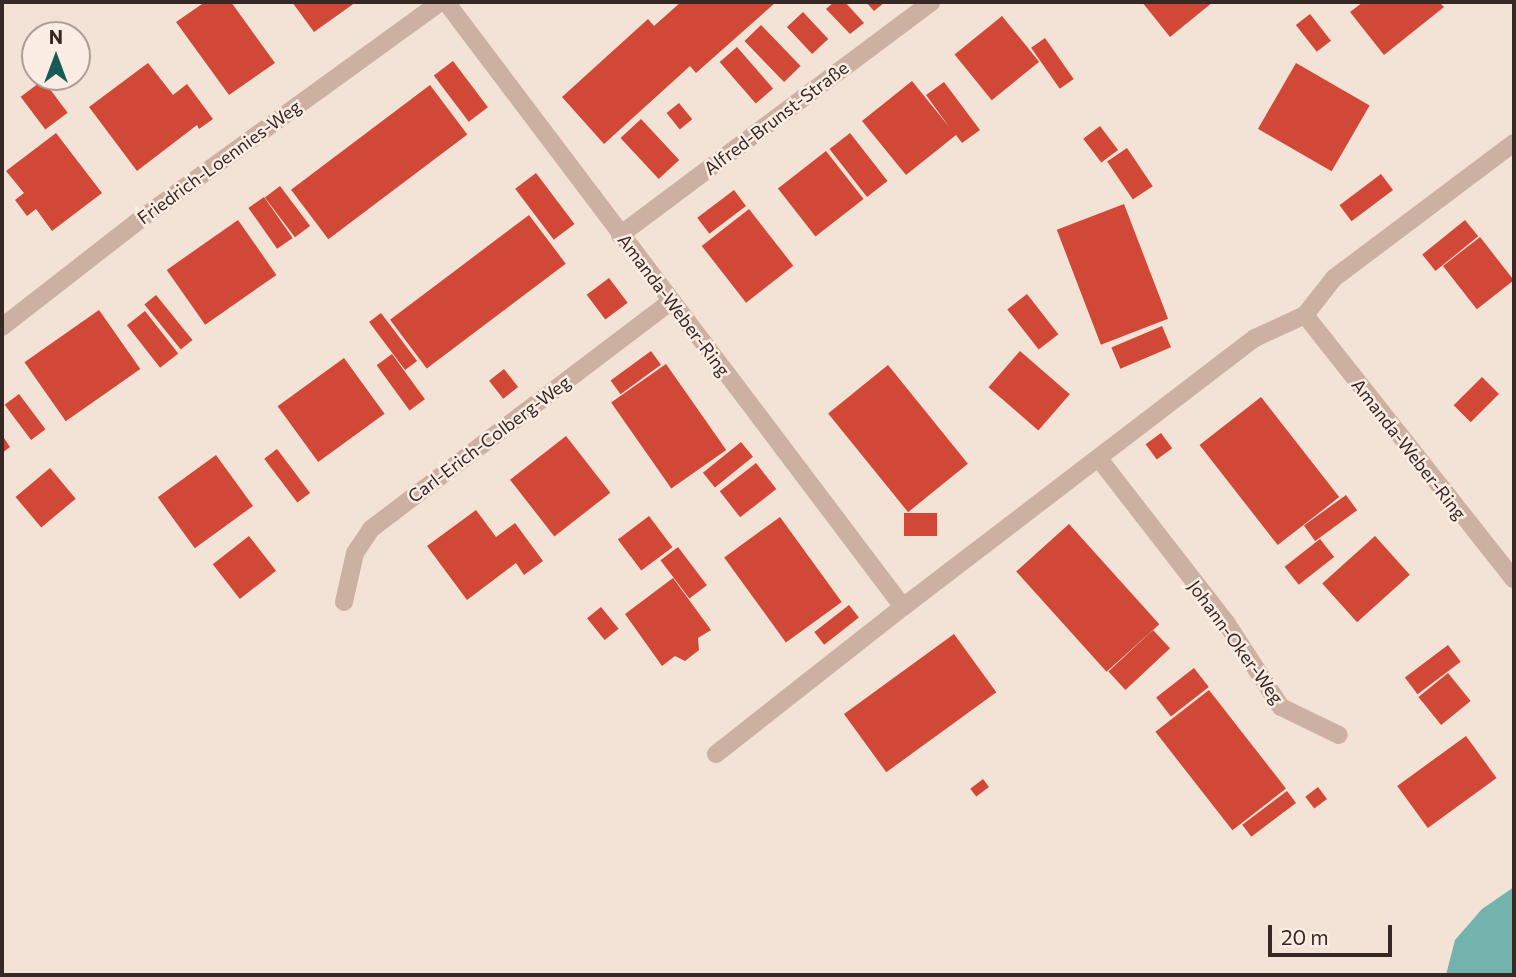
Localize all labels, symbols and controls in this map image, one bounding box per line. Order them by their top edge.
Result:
north arrow [21,21,91,91]
text: N [49,25,63,48]
street label: Alfred-Brunst-Straße [699,57,853,179]
street label: Friedrich-Loennies-Weg [133,95,305,229]
street label: Amanda-Weber-Ring [613,230,735,380]
street label: Carl-Erich-Colberg-Weg [404,371,574,507]
street label: Amanda-Weber-Ring [1347,374,1471,524]
street label: Johann-Oker-Weg [1184,576,1288,708]
scale bar [1271,911,1395,955]
text: 20 m [1281,924,1329,949]

